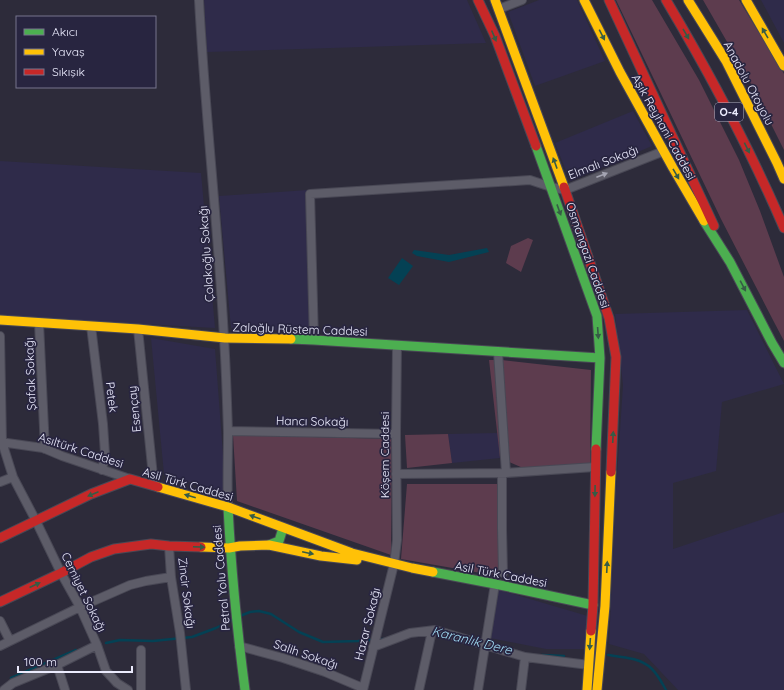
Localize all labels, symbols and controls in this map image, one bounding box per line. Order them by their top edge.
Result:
legend [16,16,156,88]
text: Akıcı [52,24,78,39]
one-way arrow [762,27,769,39]
one-way arrow [682,28,689,40]
one-way arrow [598,29,605,40]
one-way arrow [491,30,497,41]
street label: Anadolu Otoyolu [720,38,778,128]
text: Yavaş [52,44,85,59]
text: Sıkışık [52,64,85,79]
street label: Aşık Reyhani Caddesi [629,71,699,183]
road number: O-4 [715,103,743,121]
street label: Elmalı Sokağı [566,142,640,182]
one-way arrow [744,142,750,154]
one-way arrow [552,156,558,168]
one-way arrow [673,168,680,180]
one-way arrow [596,172,608,178]
street label: Osmangazi Caddesi [563,200,613,310]
one-way arrow [556,204,562,216]
street label: Çolakoğlu Sokağı [195,205,217,303]
one-way arrow [739,280,746,291]
street label: Zaloğlu Rüstem Caddesi [232,319,368,339]
one-way arrow [595,327,602,339]
street label: Şafak Sokağı [21,337,39,411]
street label: Petek [103,381,121,413]
street label: Esençay [124,385,144,433]
street label: Köşem Caddesi [377,412,392,498]
street label: Hancı Sokağı [276,413,348,429]
street label: Asıltürk Caddesi [37,429,125,471]
one-way arrow [610,431,617,443]
street label: Asil Türk Caddesi [141,464,235,504]
one-way arrow [592,485,598,498]
one-way arrow [87,491,99,497]
one-way arrow [184,493,196,499]
one-way arrow [249,514,261,520]
street label: Petrol Yolu Caddesi [209,524,233,632]
one-way arrow [193,544,206,550]
street label: Cemiyet Sokağı [58,550,110,634]
one-way arrow [301,550,314,556]
street label: Zincir Sokağı [175,557,199,629]
street label: Asil Türk Caddesi [454,558,548,590]
one-way arrow [603,561,610,573]
one-way arrow [30,582,41,588]
street label: Hazar Sokağı [351,586,383,662]
water label: Karanlık Dere [430,622,514,658]
street label: Salih Sokağı [272,636,340,672]
one-way arrow [587,637,594,650]
scale bar [18,648,132,674]
text: 100 m [24,654,57,669]

